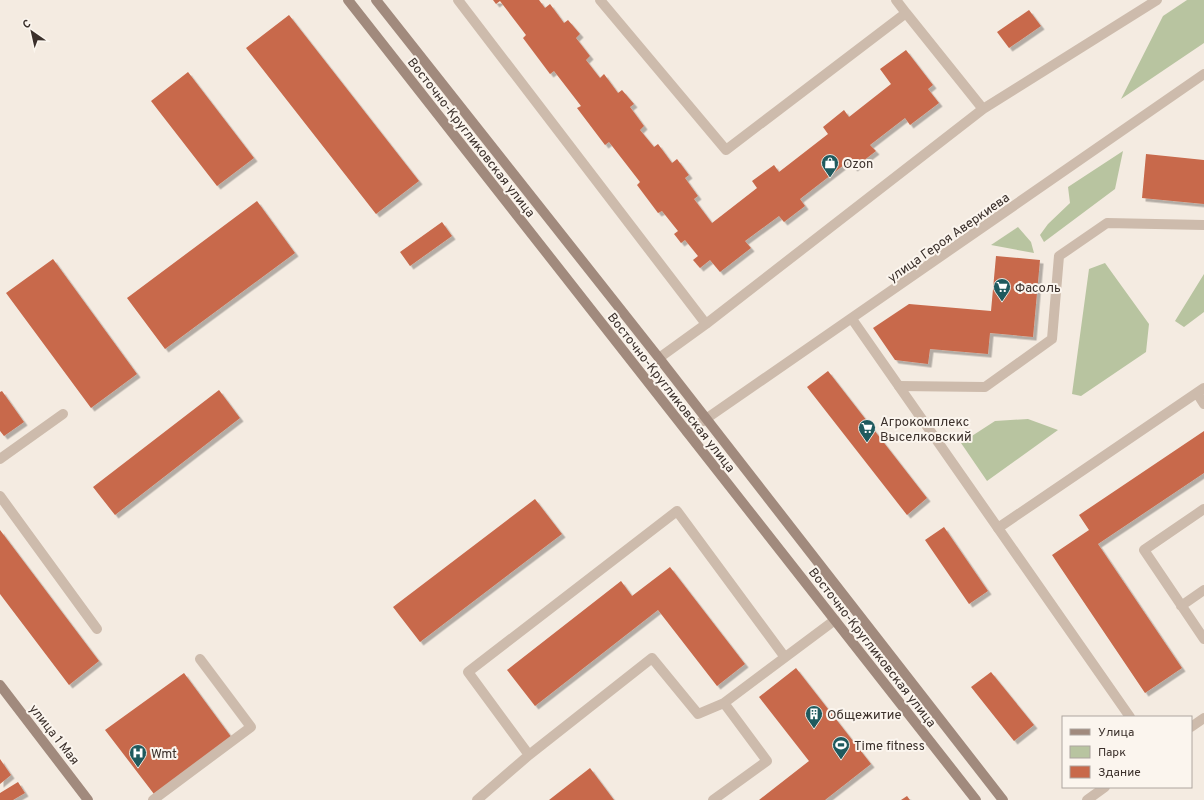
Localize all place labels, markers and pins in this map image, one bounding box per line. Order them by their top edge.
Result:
shop icon: Ozon [820,153,840,178]
place label: Ozon [843,157,873,173]
supermarket icon: Фасоль [992,277,1012,302]
place label: Фасоль [1015,281,1061,297]
place label: Агрокомплекс Выселковский [880,415,972,446]
supermarket icon: Агрокомплекс Выселковский [857,418,877,443]
building icon: Общежитие [804,704,824,729]
place label: Общежитие [827,708,901,724]
sports icon: Time fitness [831,735,851,760]
place label: Time fitness [854,739,925,755]
hospital icon: Wmt [128,743,148,768]
place label: Wmt [151,747,177,763]

